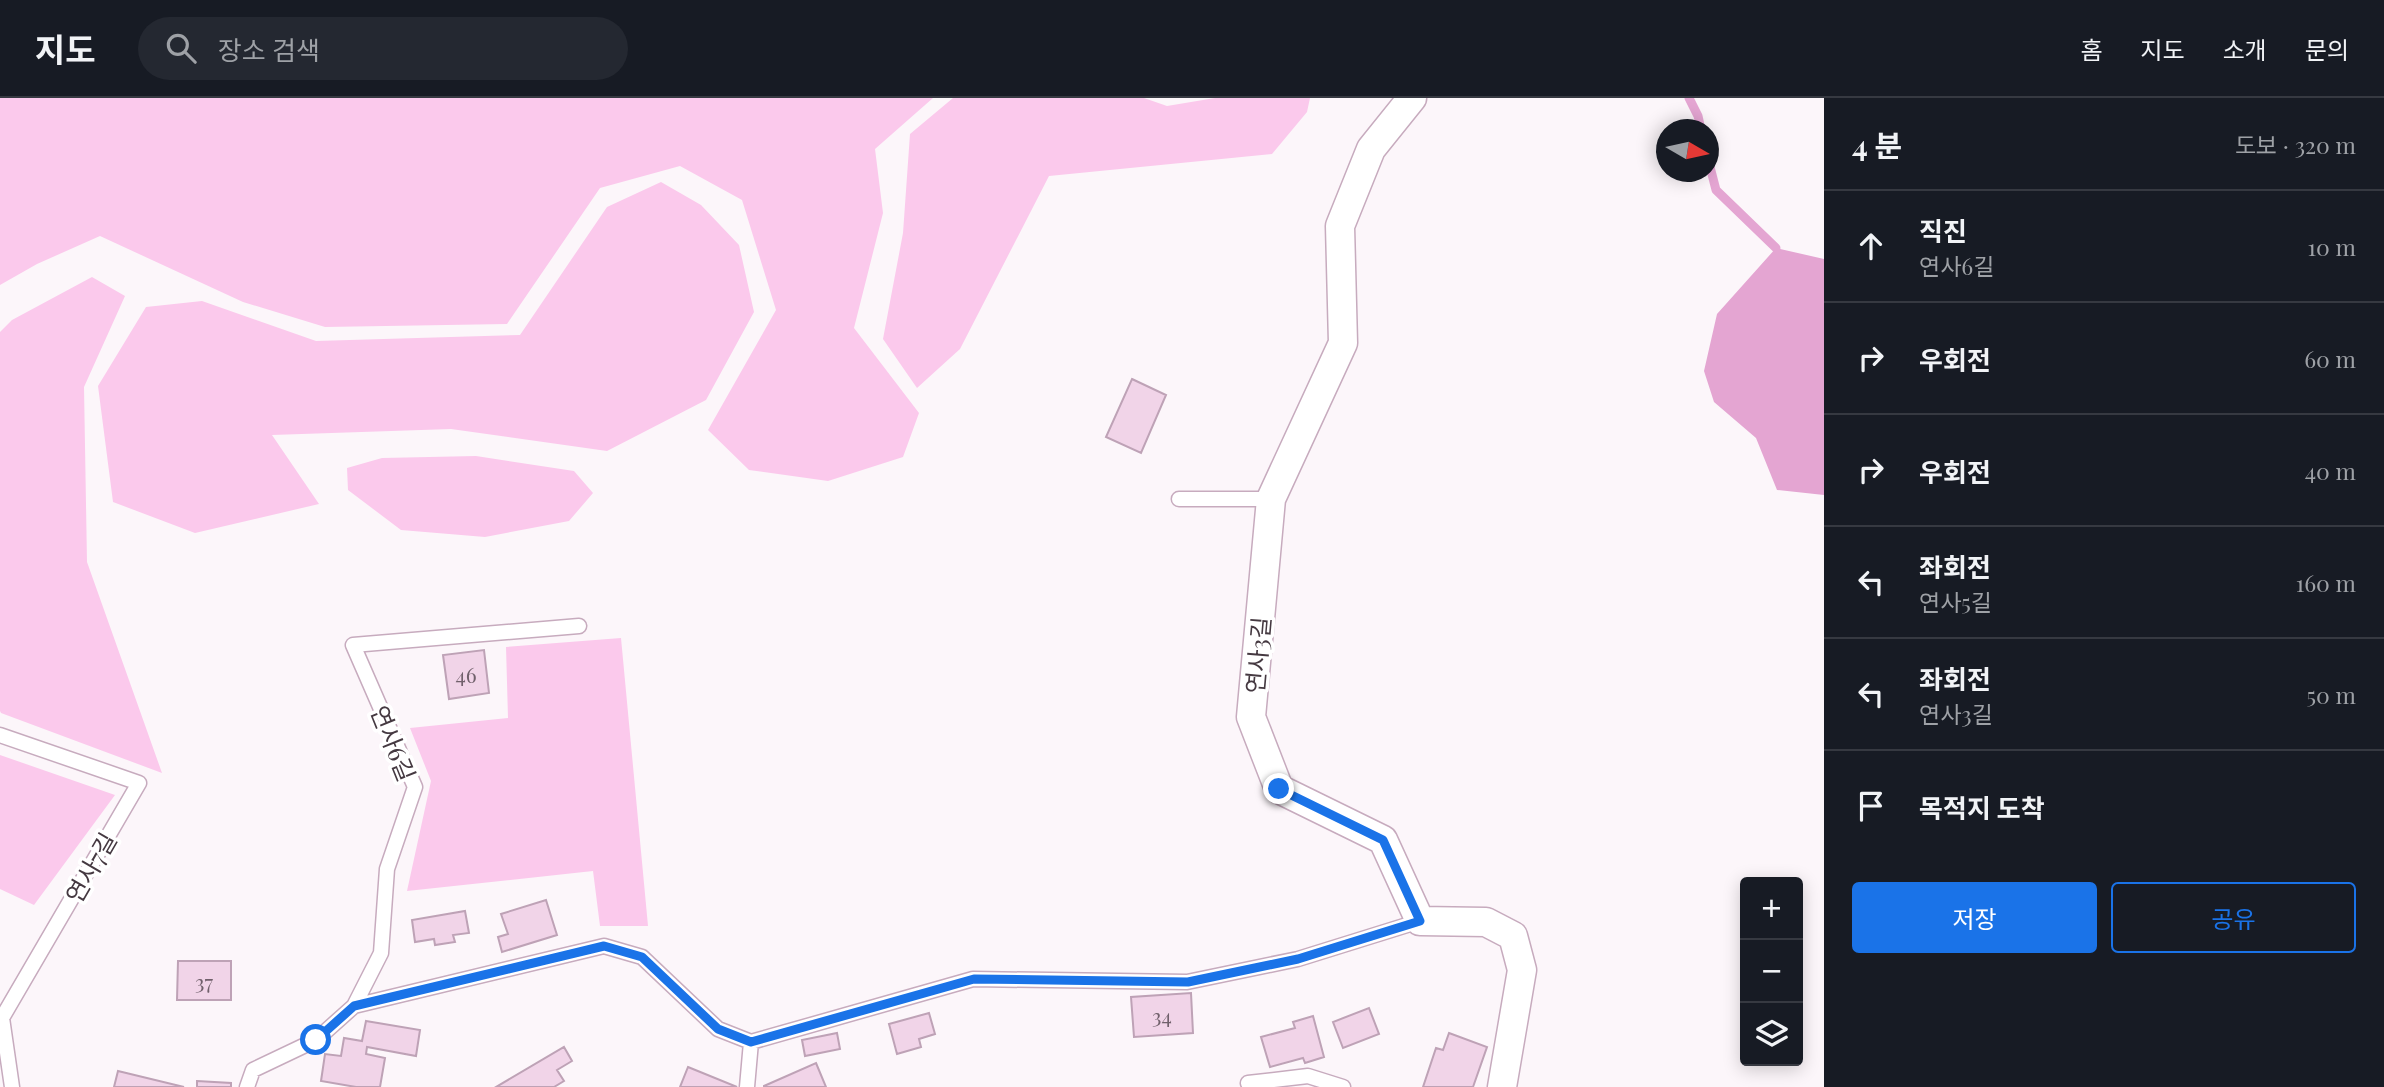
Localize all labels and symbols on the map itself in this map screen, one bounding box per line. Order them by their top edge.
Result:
north arrow [1656,119,1719,182]
street label: 연사3길 [1238,615,1276,695]
house number: 46 [455,660,477,688]
street label: 연사6길 [364,701,424,785]
route end [1263,773,1294,804]
street label: 연사7길 [57,826,123,908]
house number: 37 [195,967,213,995]
house number: 34 [1152,1001,1172,1029]
route start [300,1024,331,1055]

